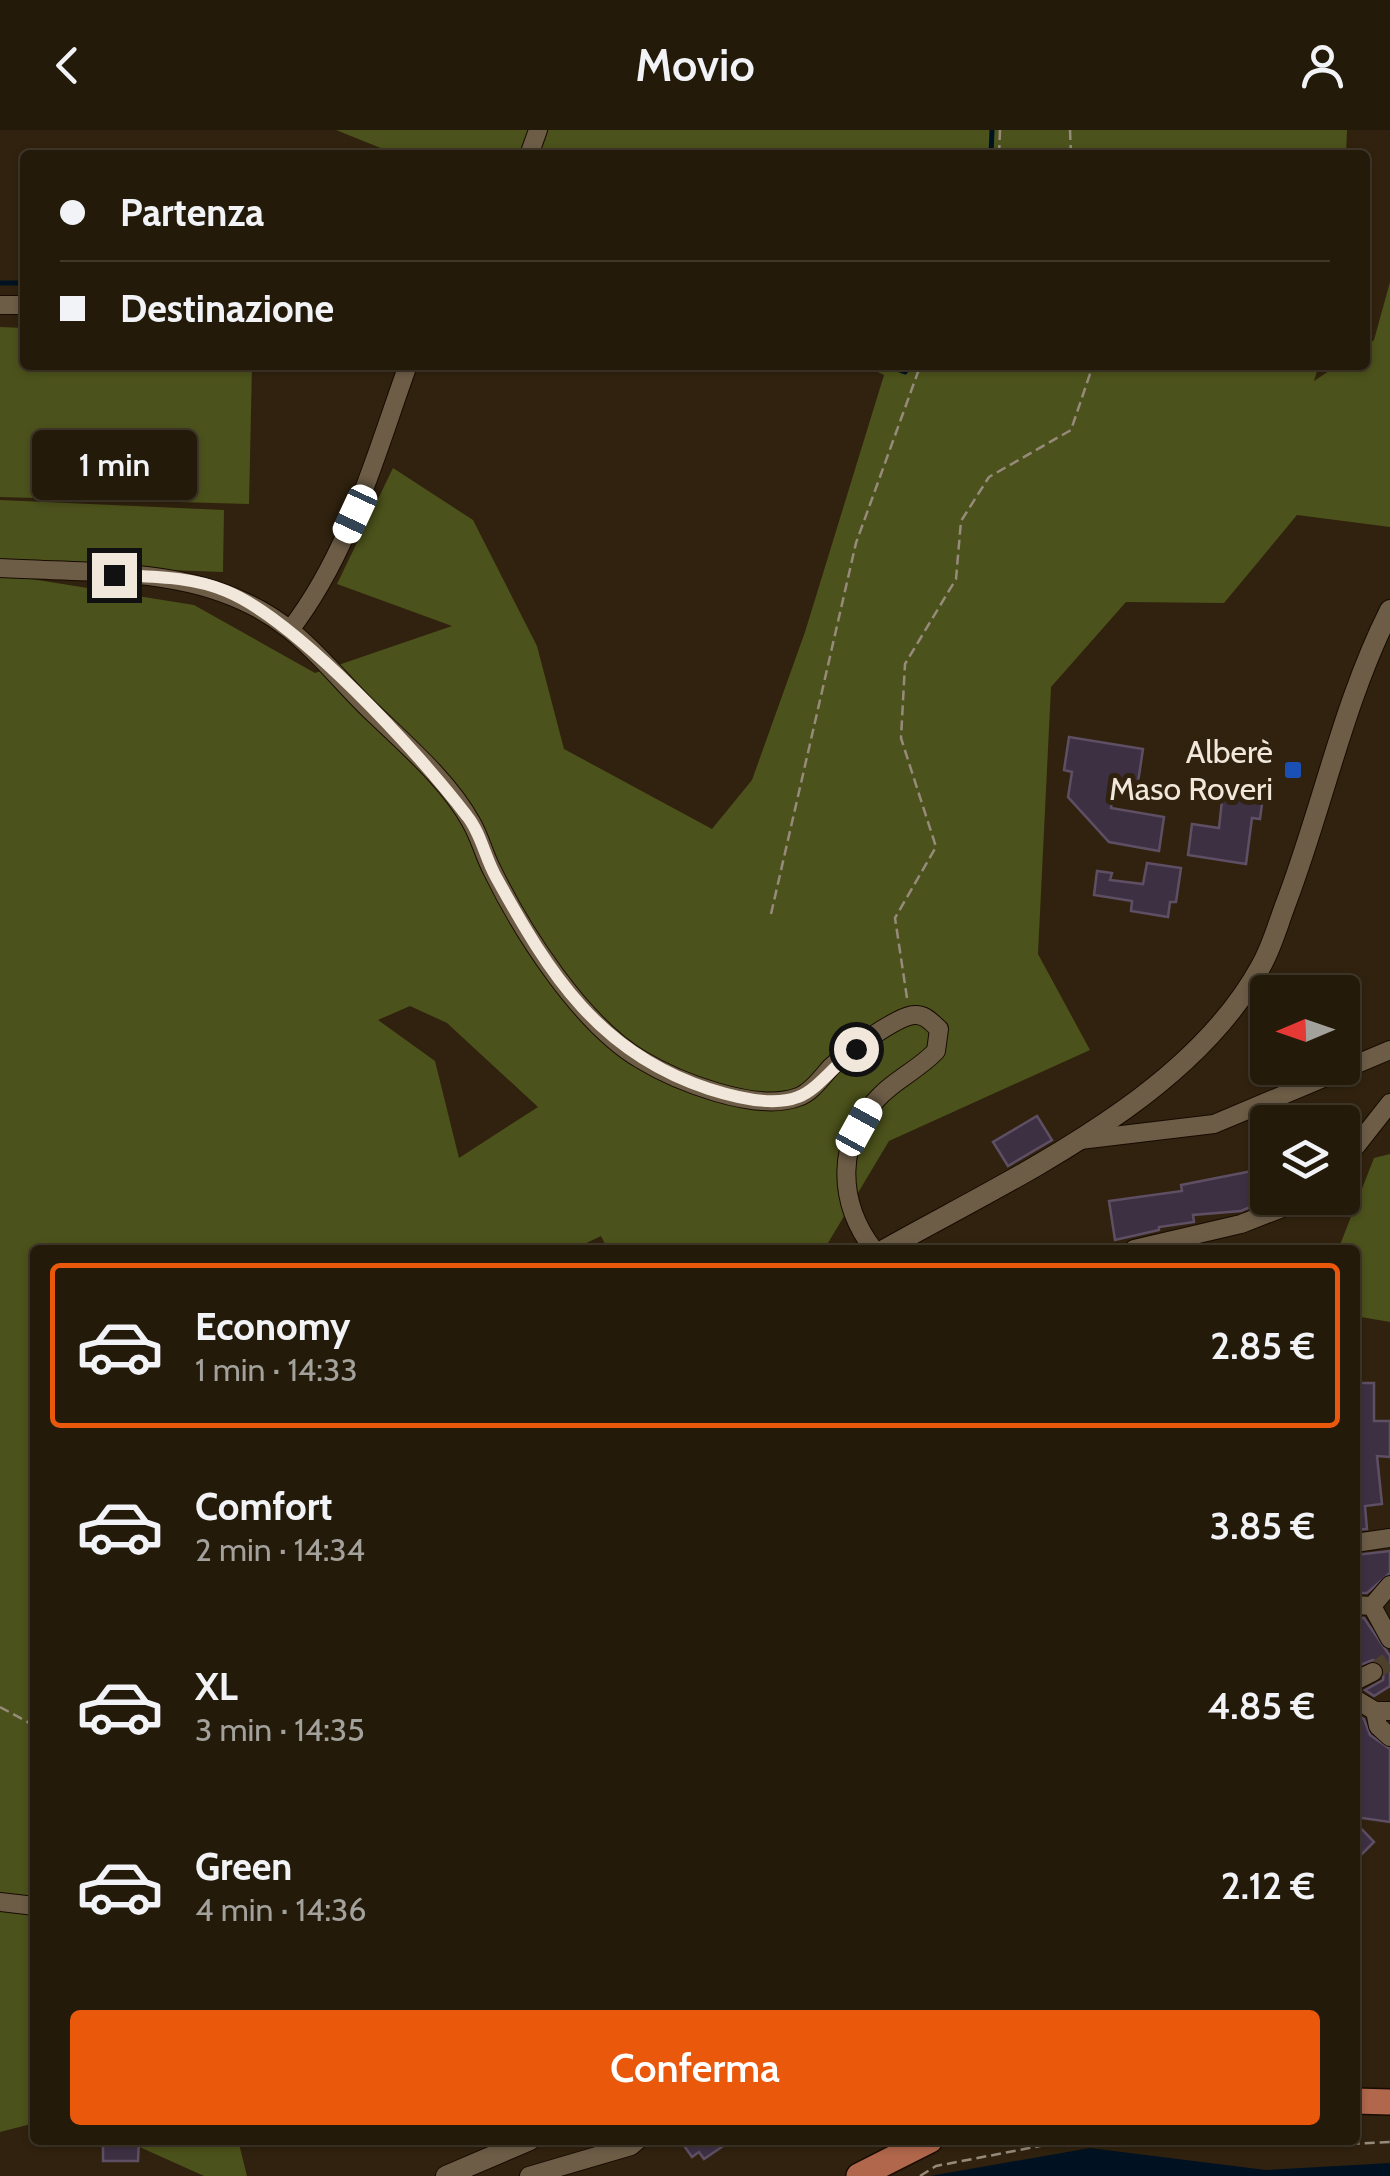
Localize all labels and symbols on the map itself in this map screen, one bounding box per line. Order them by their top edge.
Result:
callout: 1 min [32,430,196,500]
car [329,480,381,548]
route end [92,553,137,598]
place label: Alberè Maso Roveri [1109,732,1273,808]
marker: Alberè Maso Roveri [1282,759,1304,781]
north arrow [1250,975,1360,1085]
route start [834,1027,879,1072]
car [831,1093,887,1161]

